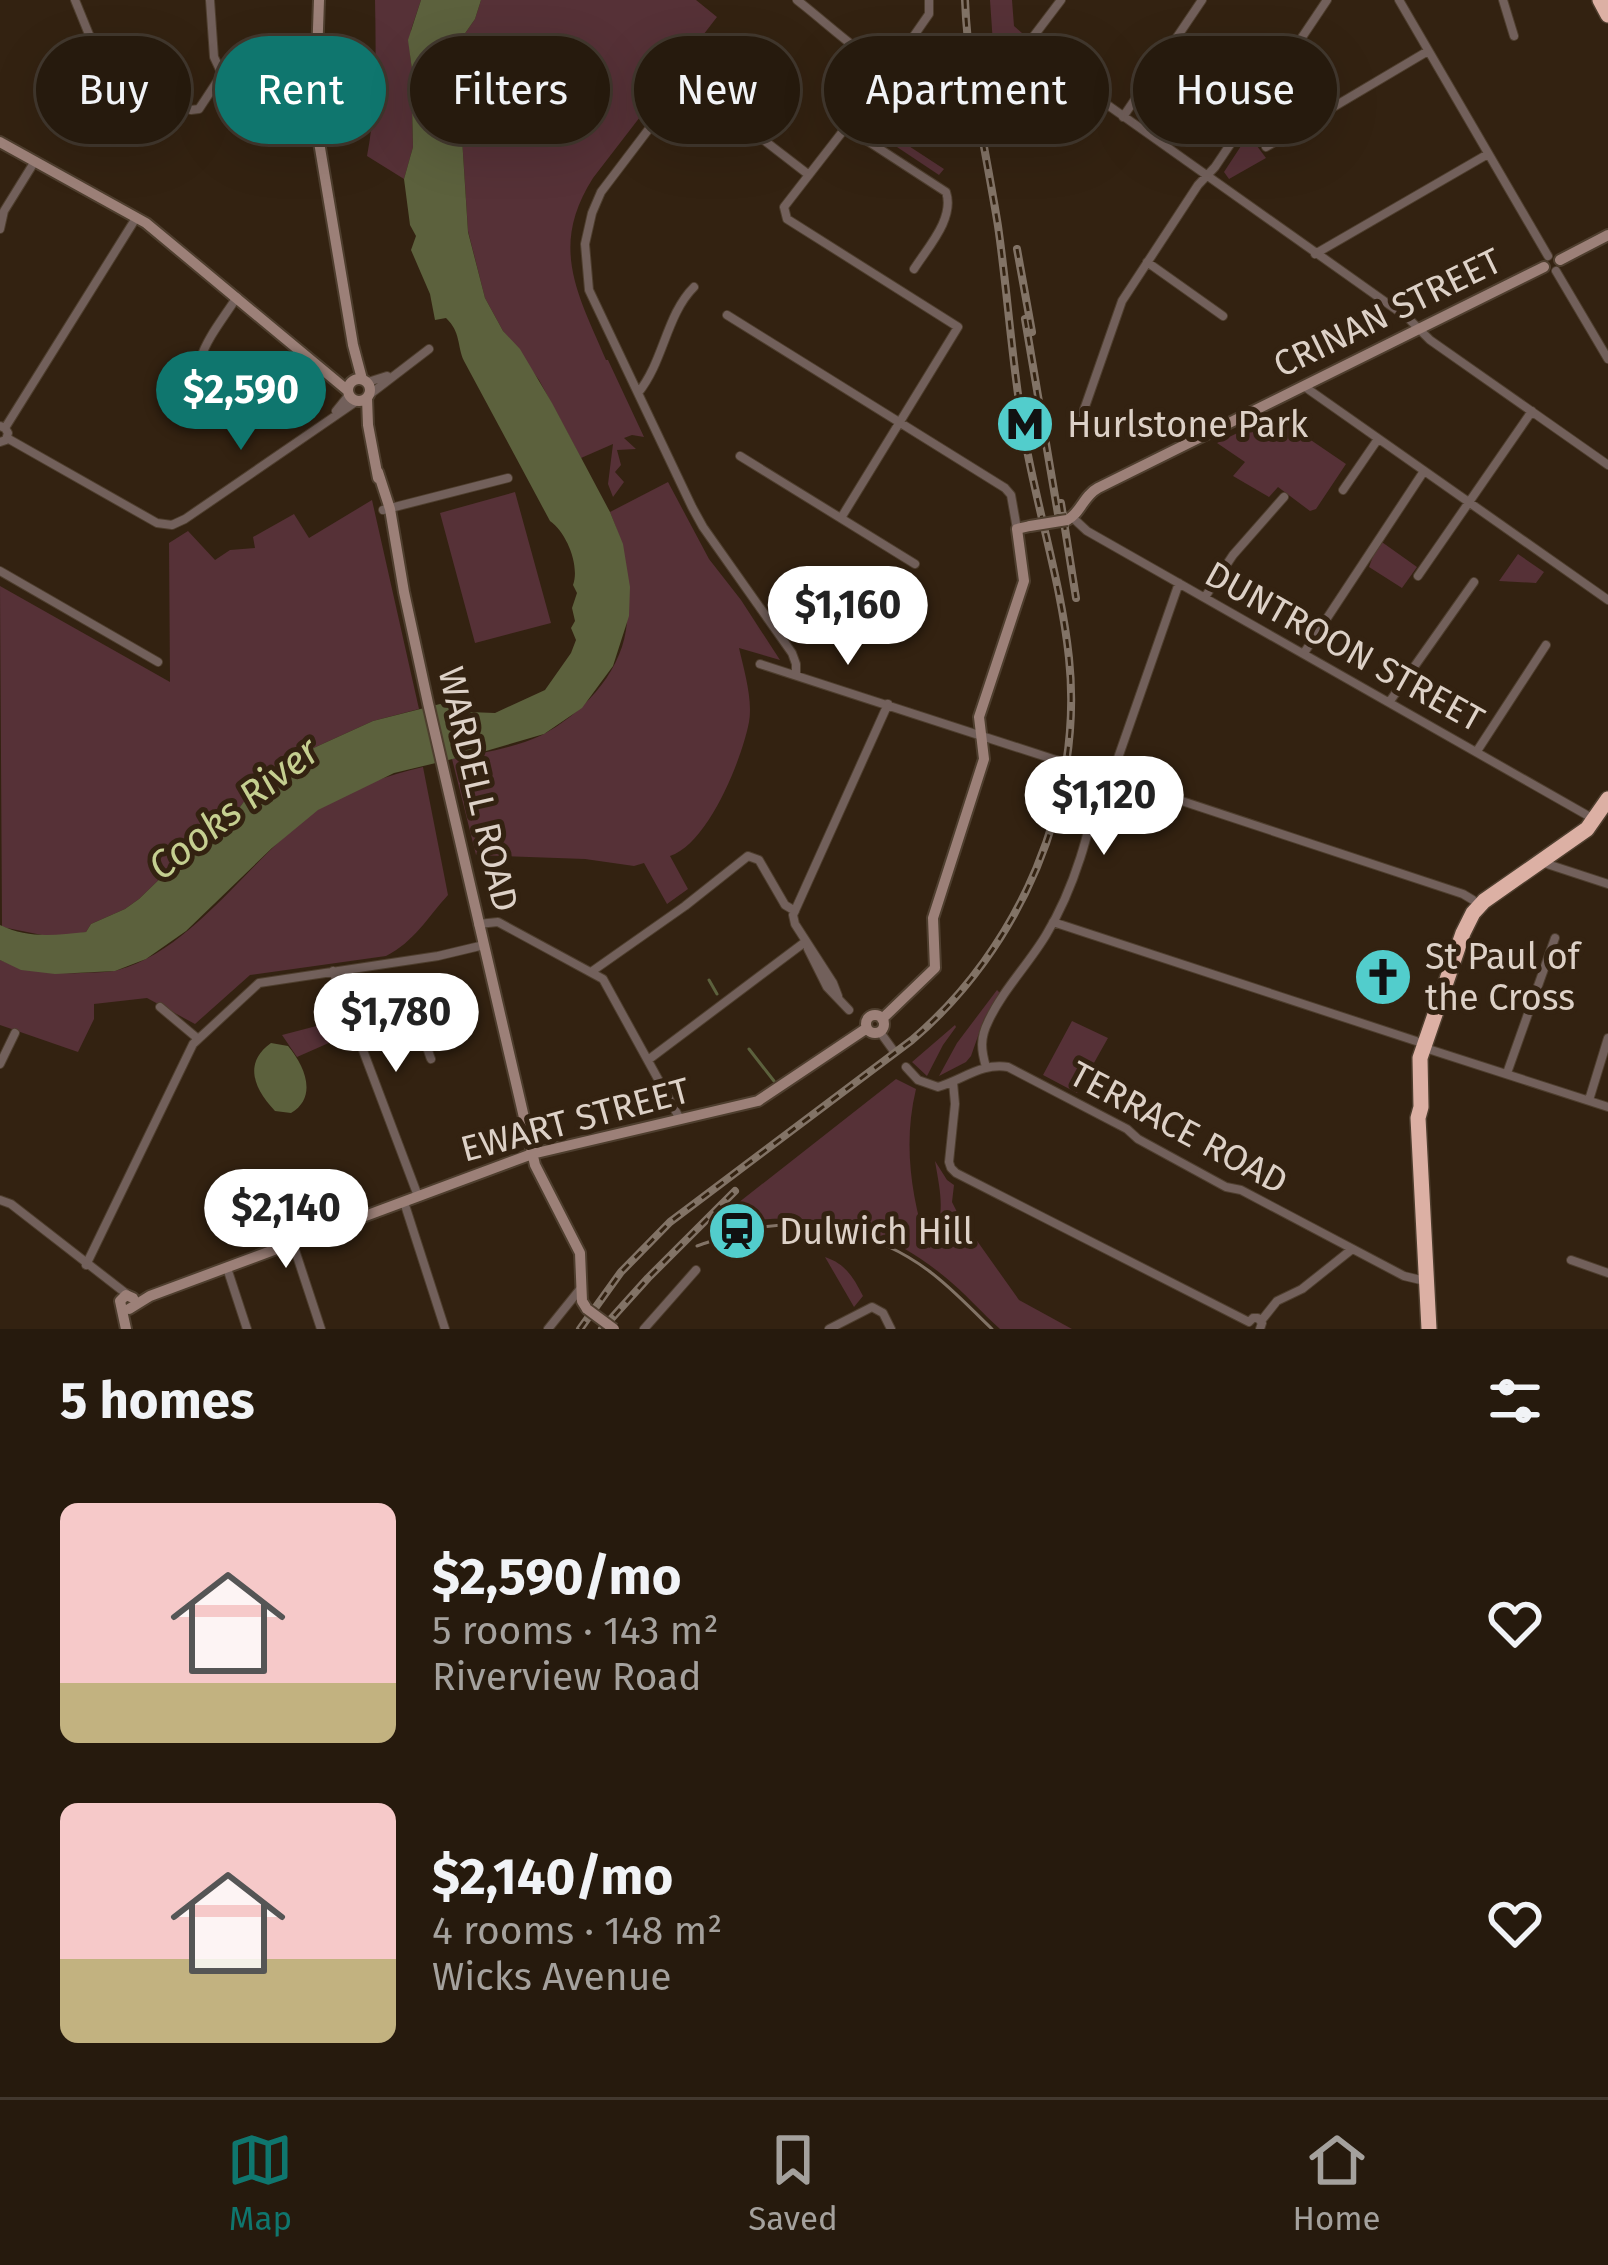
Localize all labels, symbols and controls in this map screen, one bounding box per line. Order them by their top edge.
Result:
chip: Buy [36,36,191,144]
chip: Rent [215,36,386,144]
chip: Filters [410,36,610,144]
chip: New [634,36,800,144]
chip: Apartment [824,36,1109,144]
chip: House [1133,36,1337,144]
street label: CRINAN STREET [1266,239,1509,387]
pin: $2,590 [143,351,339,453]
text: $2,590 [183,367,299,413]
metro station icon: Hurlstone Park [994,393,1056,455]
place label: Hurlstone Park [1067,403,1309,447]
street label: DUNTROON STREET [1197,552,1492,742]
pin: $1,160 [750,566,946,668]
text: $1,160 [795,582,901,628]
street label: WARDELL ROAD [428,663,528,916]
water label: Cooks River [139,727,329,890]
pin: $1,120 [1006,756,1202,858]
text: $1,120 [1052,772,1156,818]
place label: St Paul of the Cross [1425,935,1583,1020]
church icon: St Paul of the Cross [1352,946,1414,1008]
pin: $1,780 [298,973,494,1075]
text: $1,780 [341,989,451,1035]
street label: TERRACE ROAD [1062,1052,1295,1204]
street label: EWART STREET [456,1068,695,1172]
pin: $2,140 [188,1169,384,1271]
text: $2,140 [231,1185,341,1231]
station icon: Dulwich Hill [706,1200,768,1262]
place label: Dulwich Hill [779,1210,973,1254]
icon: filters [1482,1368,1548,1434]
text: 5 homes [60,1370,255,1432]
text: $2,590/mo [432,1546,681,1608]
icon: home [156,1551,300,1695]
icon: heart [1482,1590,1548,1656]
text: 5 rooms · 143 m² [432,1608,719,1654]
text: Riverview Road [432,1654,702,1700]
text: $2,140/mo [432,1846,673,1908]
icon: home [156,1851,300,1995]
icon: heart [1482,1890,1548,1956]
text: 4 rooms · 148 m² [432,1908,722,1954]
text: Wicks Avenue [432,1954,672,2000]
tab: Map [227,2127,293,2239]
tab: Saved [748,2127,838,2239]
tab: Home [1293,2127,1381,2239]

